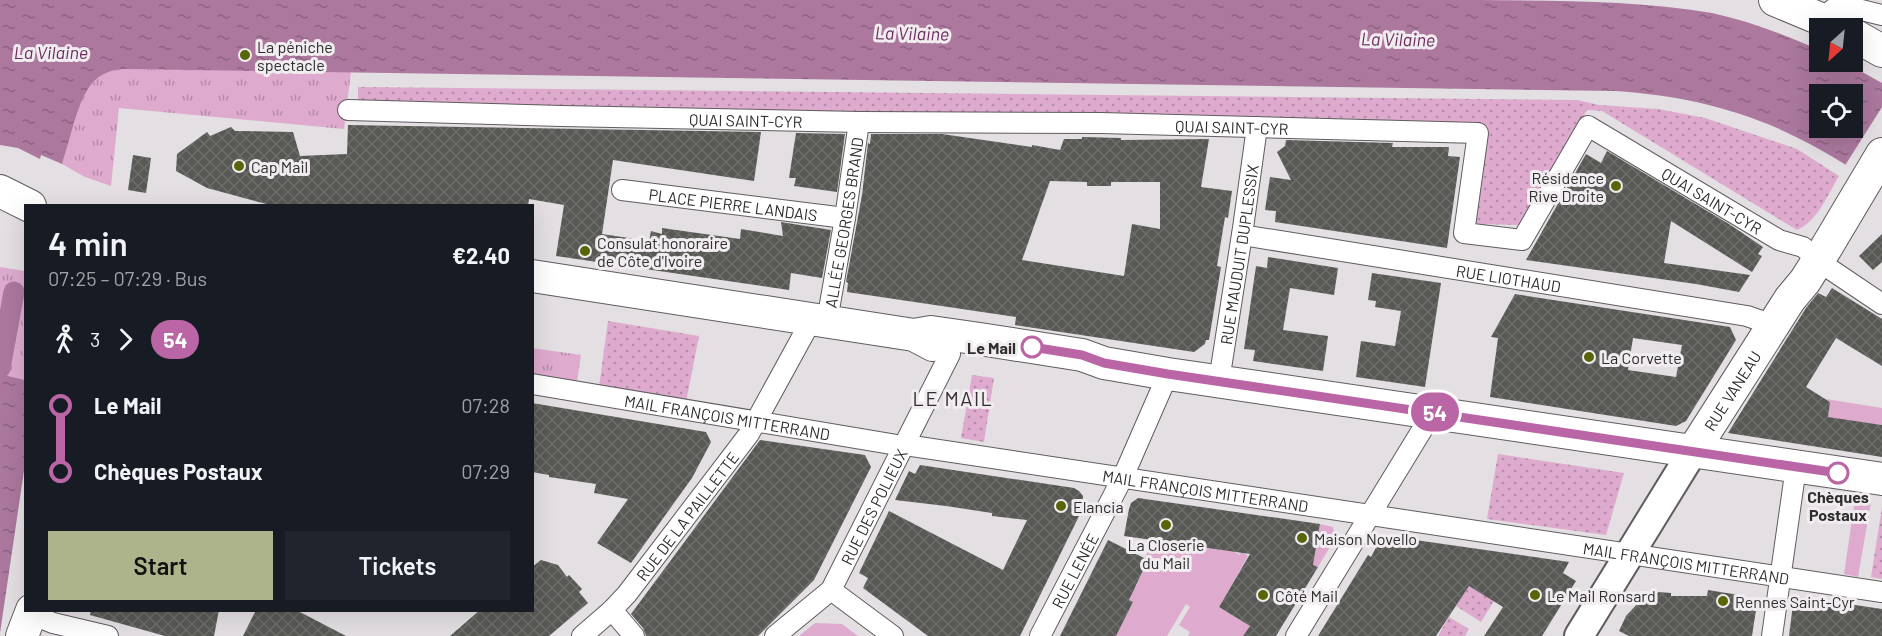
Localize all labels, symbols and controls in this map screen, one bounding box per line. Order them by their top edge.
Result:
north arrow [1809,18,1863,72]
map controls [1809,18,1863,138]
water label: La Vilaine [875,21,949,45]
water label: La Vilaine [1361,27,1435,51]
place label: La péniche spectacle [257,37,333,74]
water label: La Vilaine [14,41,88,63]
marker: La péniche spectacle [238,48,252,62]
button: locate [1809,84,1863,138]
street label: QUAI SAINT-CYR [689,109,803,130]
street label: QUAI SAINT-CYR [1175,115,1289,137]
street label: ALLÉE GEORGES BRAND [820,136,866,309]
place label: Cap Mail [251,157,308,176]
marker: Cap Mail [232,159,246,173]
street label: RUE MAUDUIT DUPLESSIX [1215,163,1261,346]
street label: QUAI SAINT-CYR [1659,163,1766,237]
place label: Résidence Rive Droite [1529,168,1604,205]
marker: Résidence Rive Droite [1609,179,1623,193]
street label: PLACE PIERRE LANDAIS [648,184,819,224]
text: 4 min [48,223,128,263]
place label: Consulat honoraire de Côte d'Ivoire [597,233,728,270]
text: €2.40 [452,242,510,268]
marker: Consulat honoraire de Côte d'Ivoire [578,244,592,258]
street label: RUE LIOTHAUD [1455,260,1562,295]
text: 07:25 – 07:29 · Bus [48,266,207,290]
icon: walk [48,323,81,356]
icon: forward [109,323,142,356]
text: 3 [90,327,100,351]
text: 54 [163,327,187,352]
marker: Le Mail [1021,336,1043,358]
place label: Le Mail [967,338,1016,357]
street label: RUE VANEAU [1699,347,1764,434]
place label: La Corvette [1601,348,1682,367]
marker: La Corvette [1582,350,1596,364]
district label: LE MAIL [913,386,993,410]
street label: MAIL FRANÇOIS MITTERRAND [623,390,831,443]
text: Le Mail [94,392,161,418]
line badge: 54 [1408,392,1462,432]
text: 07:28 [461,393,510,417]
text: 54 [1423,400,1447,425]
street label: RUE DES POLIEUX [836,445,910,568]
street label: RUE DE LA PAILLETTE [631,447,742,584]
text: Chèques Postaux [94,458,263,484]
text: 07:29 [461,459,510,483]
marker: Chèques Postaux [1827,462,1849,484]
street label: MAIL FRANÇOIS MITTERRAND [1101,465,1310,515]
place label: Chèques Postaux [1807,487,1869,524]
place label: Elancia [1073,497,1124,516]
marker: Elancia [1054,499,1068,513]
marker: La Closerie du Mail [1159,518,1173,532]
place label: Maison Novello [1314,529,1417,548]
street label: RUE LENÉE [1047,530,1102,611]
button: Start [48,531,273,600]
button: Tickets [285,531,510,600]
marker: Maison Novello [1295,531,1309,545]
place label: La Closerie du Mail [1127,535,1205,572]
street label: MAIL FRANÇOIS MITTERRAND [1582,538,1790,587]
place label: Côté Mail [1275,586,1338,605]
place label: Le Mail Ronsard [1547,586,1656,605]
marker: Côté Mail [1256,588,1270,602]
marker: Le Mail Ronsard [1528,588,1542,602]
place label: Rennes Saint-Cyr [1735,592,1855,611]
marker: Rennes Saint-Cyr [1716,594,1730,608]

